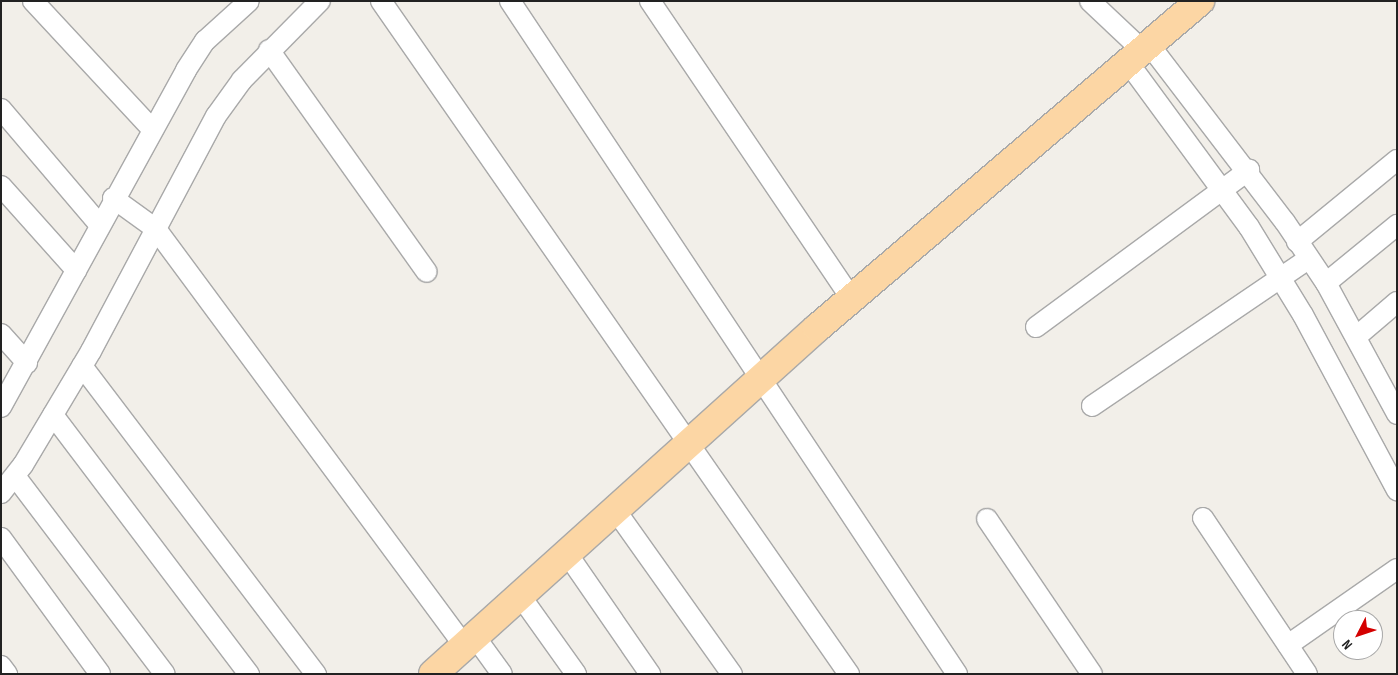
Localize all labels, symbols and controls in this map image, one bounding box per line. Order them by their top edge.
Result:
north arrow [1333,610,1383,660]
text: N [1338,636,1356,653]

